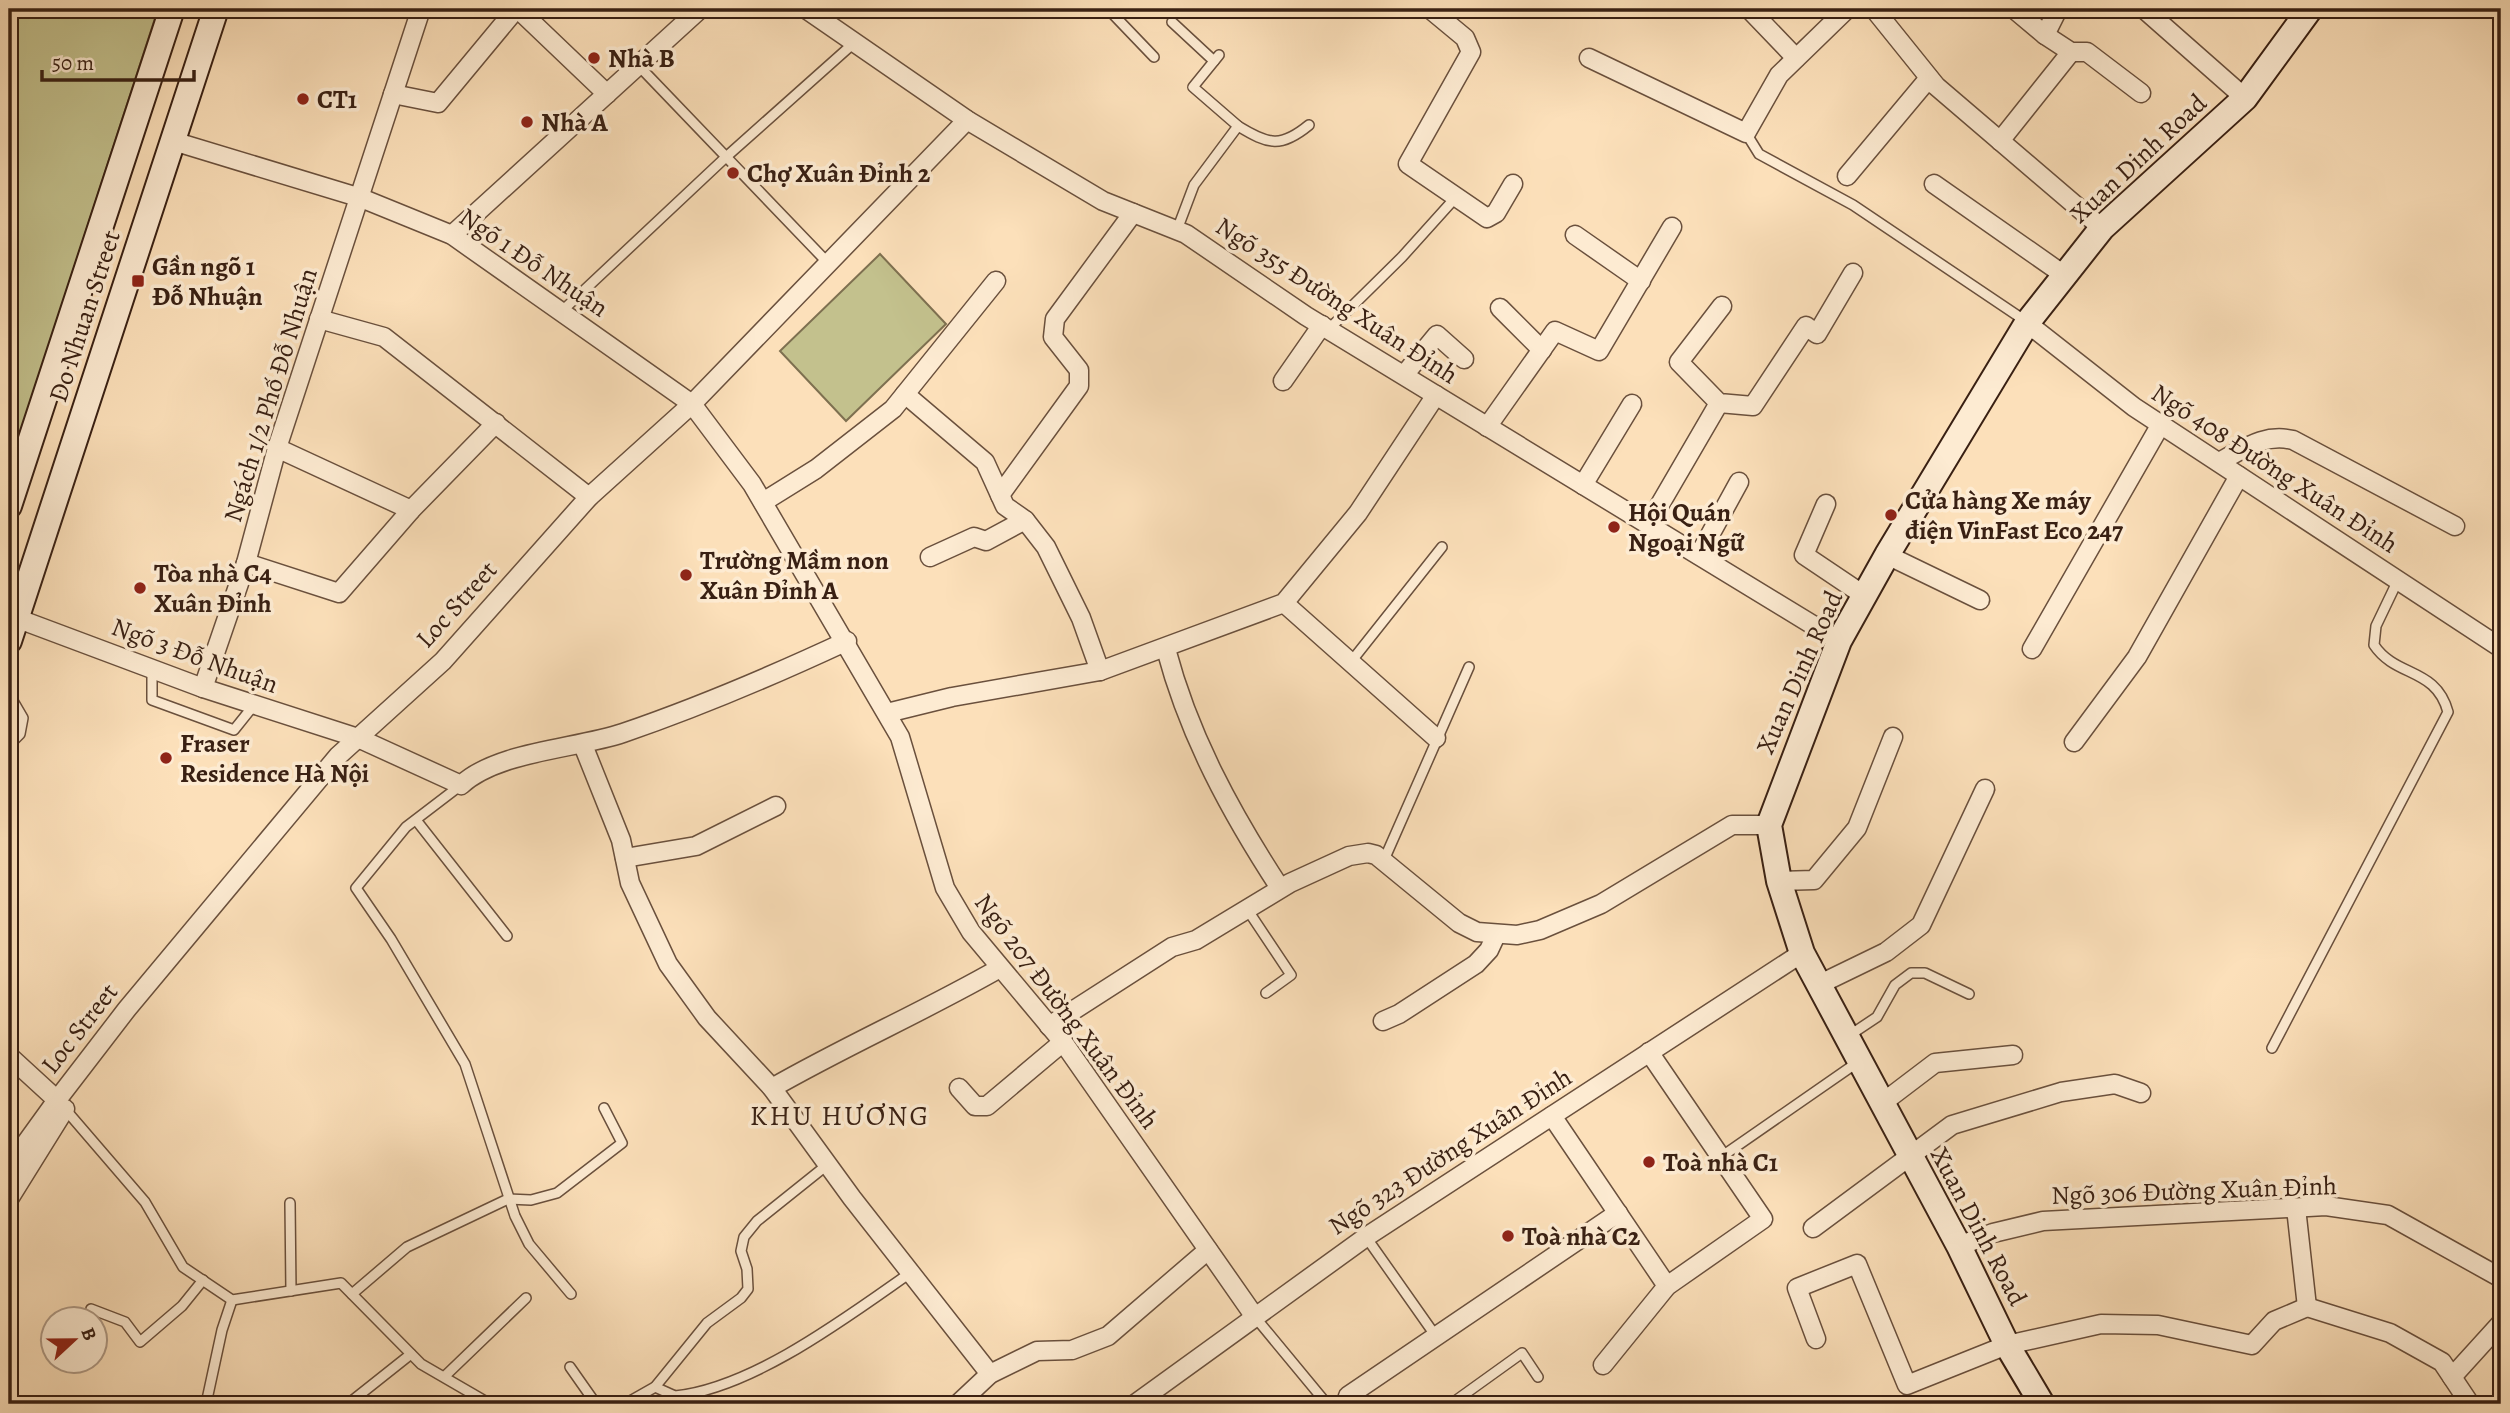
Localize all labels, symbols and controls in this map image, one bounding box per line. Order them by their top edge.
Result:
scale bar [42,38,194,82]
place label: Nhà B [608,41,675,76]
text: 50 m [52,49,94,77]
marker: Nhà B [586,50,602,66]
place label: CT1 [317,82,357,117]
street label: Xuan Dinh Road [2062,86,2214,231]
marker: CT1 [295,91,311,107]
place label: Nhà A [541,105,608,140]
marker: Nhà A [519,114,535,130]
place label: Chợ Xuân Đỉnh 2 [747,156,931,191]
marker: Chợ Xuân Đỉnh 2 [725,165,741,181]
street label: Ngõ 1 Đỗ Nhuận [452,200,615,325]
street label: Ngõ 355 Đường Xuân Đỉnh [1209,209,1465,392]
street label: Do Nhuan Street [40,225,129,406]
place label: Gần ngõ 1 Đỗ Nhuận [152,249,263,314]
street label: Ngách 1/2 Phố Đỗ Nhuận [215,264,326,526]
marker: Gần ngõ 1 Đỗ Nhuận [130,273,146,289]
street label: Ngõ 408 Đường Xuân Đỉnh [2145,375,2405,561]
place label: Cửa hàng Xe máy điện VinFast Eco 247 [1905,483,2124,548]
place label: Hội Quán Ngoại Ngữ [1628,495,1745,560]
marker: Cửa hàng Xe máy điện VinFast Eco 247 [1883,507,1899,523]
marker: Hội Quán Ngoại Ngữ [1606,519,1622,535]
place label: Trường Mầm non Xuân Đỉnh A [700,543,889,608]
street label: Loc Street [408,553,505,656]
place label: Tòa nhà C4 Xuân Đỉnh [154,556,272,621]
marker: Trường Mầm non Xuân Đỉnh A [678,567,694,583]
marker: Tòa nhà C4 Xuân Đỉnh [132,580,148,596]
street label: Xuan Dinh Road [1748,585,1851,759]
street label: Ngõ 3 Đỗ Nhuận [107,609,283,702]
place label: Fraser Residence Hà Nội [180,726,369,791]
marker: Fraser Residence Hà Nội [158,750,174,766]
street label: Ngõ 207 Đường Xuân Đỉnh [966,886,1167,1136]
street label: Loc Street [33,975,126,1081]
street label: Ngõ 323 Đường Xuân Đỉnh [1322,1060,1579,1243]
district label: KHU HƯƠNG [750,1097,930,1135]
street label: Xuan Dinh Road [1922,1141,2035,1312]
place label: Toà nhà C1 [1663,1145,1778,1180]
marker: Toà nhà C1 [1641,1154,1657,1170]
street label: Ngõ 306 Đường Xuân Đỉnh [2050,1168,2338,1213]
place label: Toà nhà C2 [1522,1219,1641,1254]
marker: Toà nhà C2 [1500,1228,1516,1244]
north arrow [38,1304,108,1374]
text: B [75,1324,103,1344]

